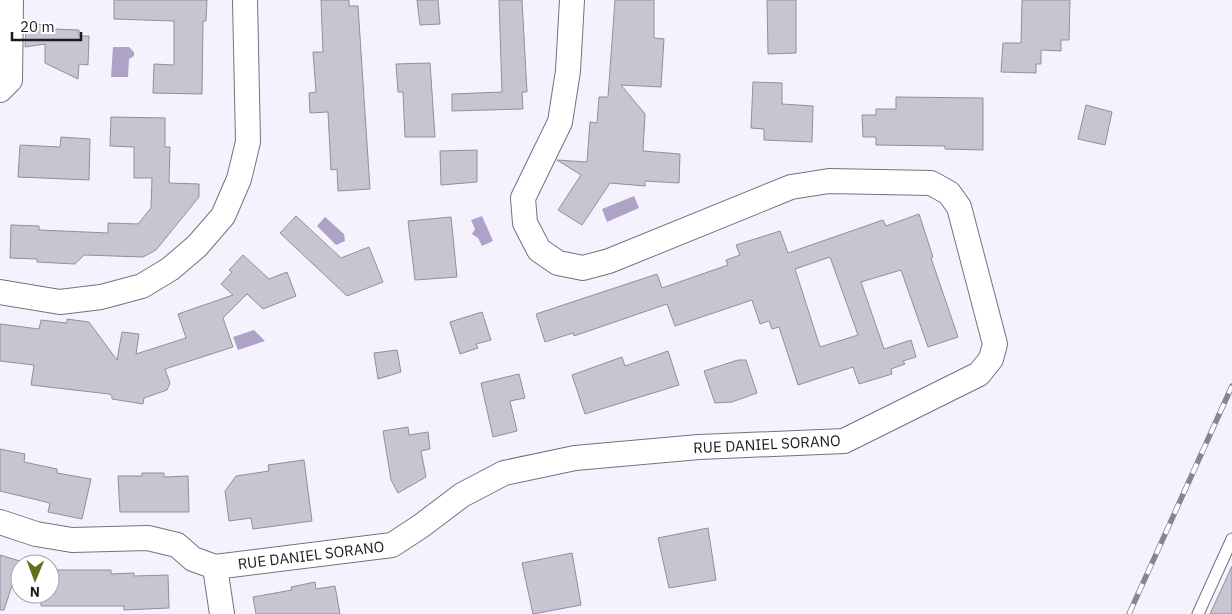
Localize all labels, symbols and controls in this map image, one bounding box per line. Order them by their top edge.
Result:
scale bar [12,10,81,42]
text: 20 m [20,17,55,36]
street label: RUE DANIEL SORANO [693,431,841,457]
street label: RUE DANIEL SORANO [237,537,385,573]
north arrow [10,554,60,604]
text: N [30,583,40,601]

